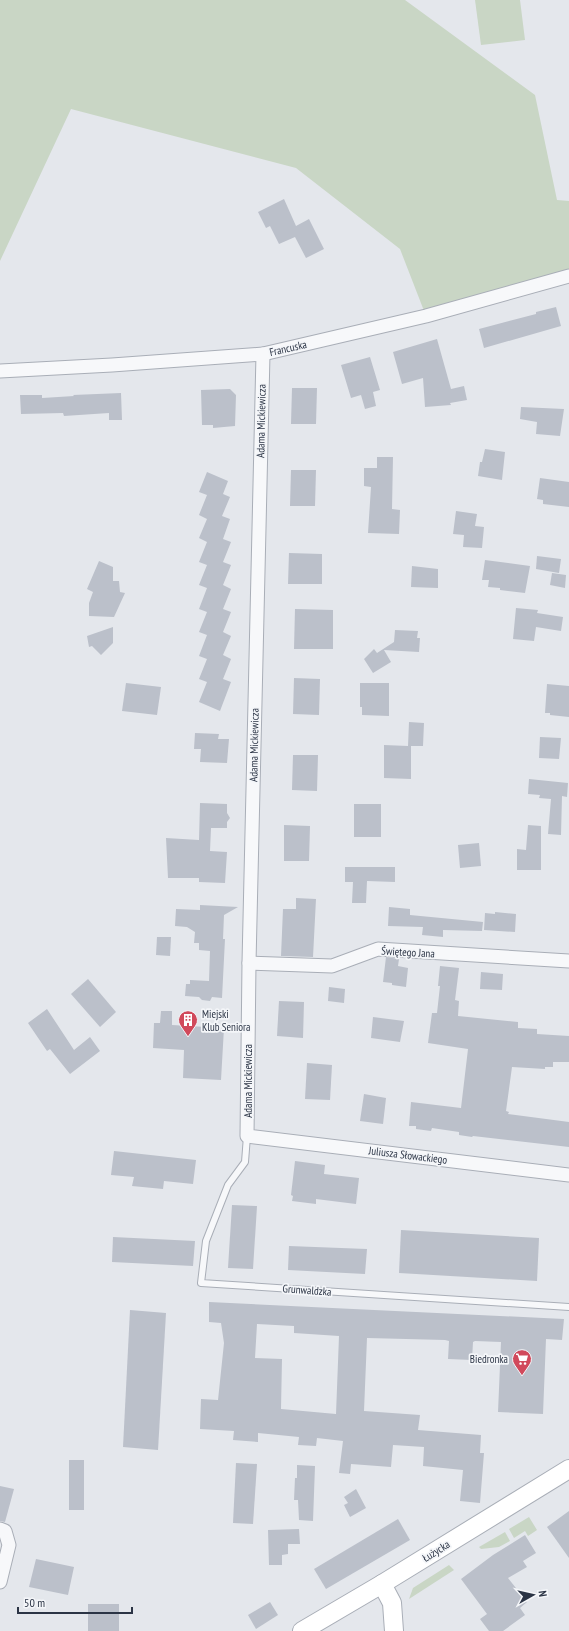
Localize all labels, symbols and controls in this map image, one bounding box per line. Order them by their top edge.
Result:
street label: Francuska [268,337,308,359]
street label: Adama Mickiewicza [253,384,269,458]
street label: Adama Mickiewicza [246,708,262,782]
street label: Świętego Jana [381,944,435,960]
place label: Miejski Klub Seniora [202,1007,251,1034]
building icon: Miejski Klub Seniora [177,1009,199,1037]
street label: Adama Mickiewicza [241,1044,255,1118]
street label: Juliusza Słowackiego [367,1143,448,1167]
street label: Grunwaldzka [282,1281,332,1299]
supermarket icon: Biedronka [511,1348,533,1376]
place label: Biedronka [470,1352,508,1366]
street label: Łużycka [420,1537,452,1565]
north arrow [513,1575,553,1615]
scale bar [18,1589,132,1615]
text: N [536,1590,550,1598]
text: 50 m [24,1595,45,1610]

